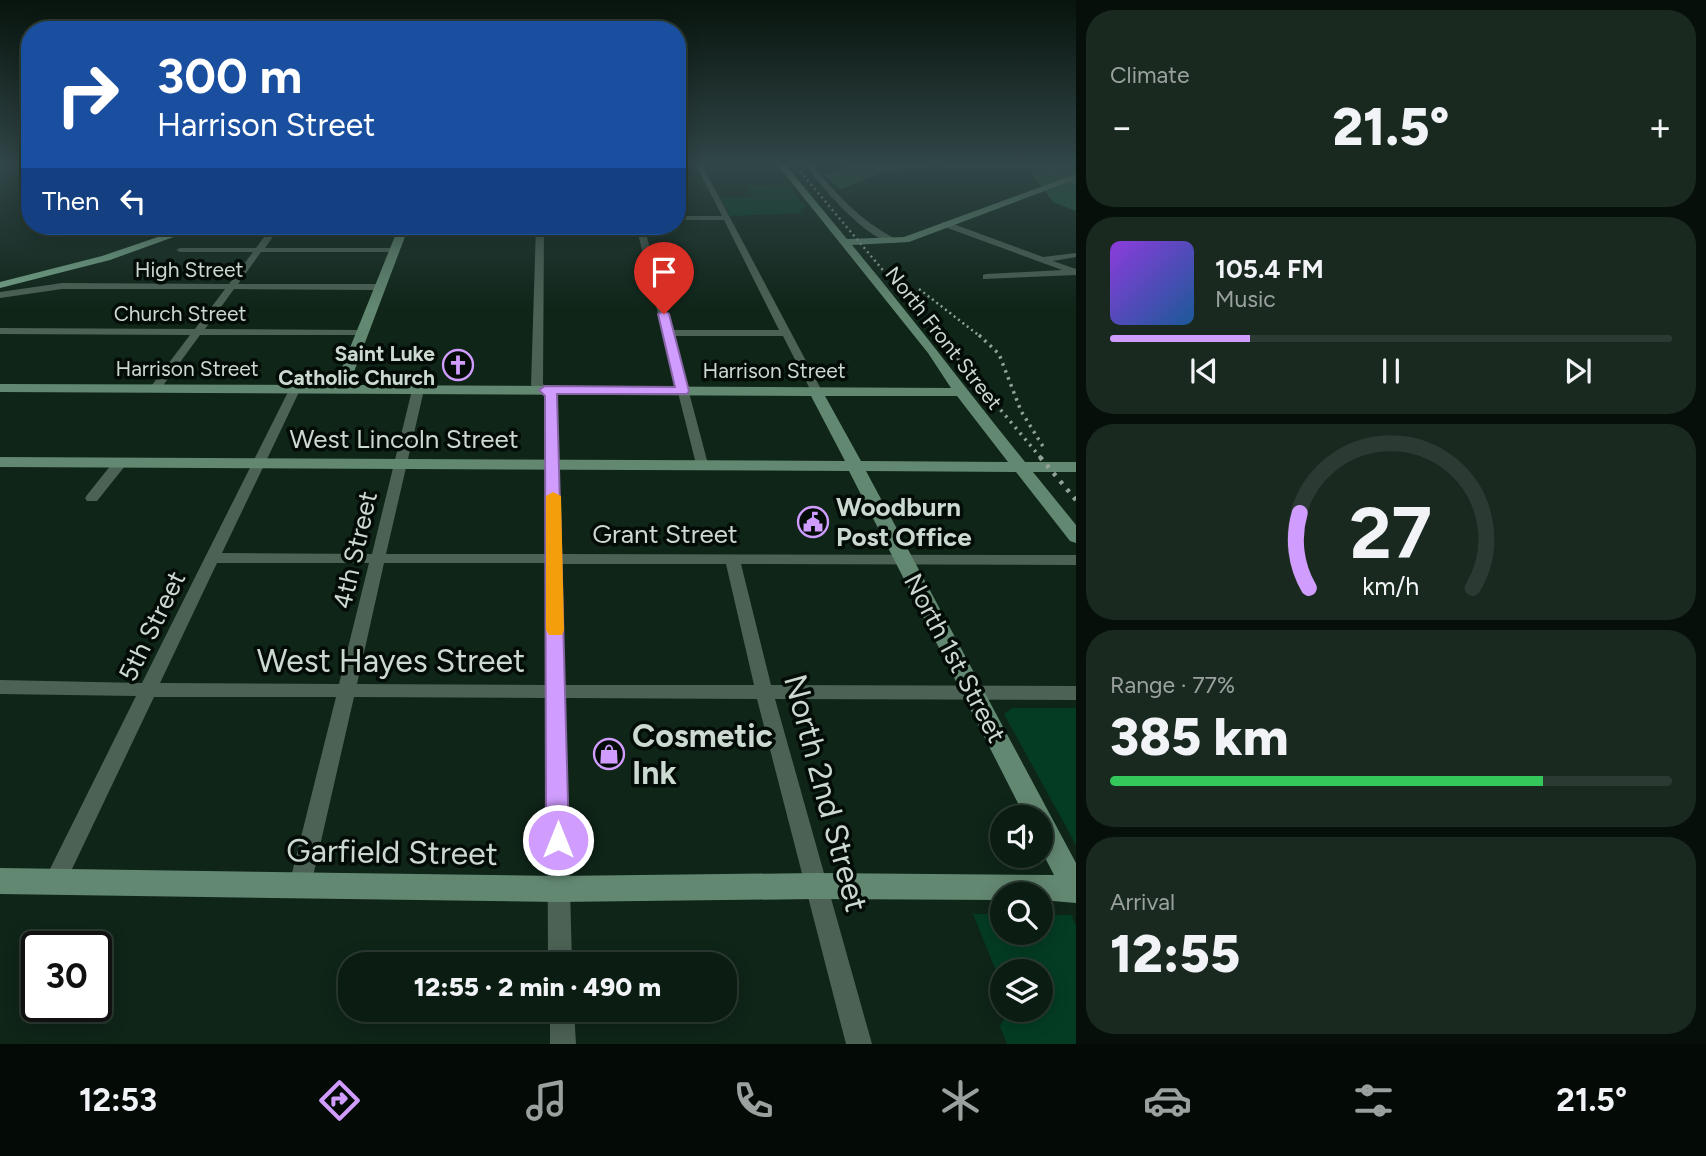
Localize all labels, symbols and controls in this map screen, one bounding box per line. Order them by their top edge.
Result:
text: 300 m [157,46,302,105]
icon: right [42,49,133,140]
text: Climate [1110,61,1189,89]
text: 21.5° [1333,96,1449,158]
text: − [1110,104,1134,150]
text: + [1648,104,1672,150]
text: Harrison Street [157,106,375,144]
icon: left [114,182,152,220]
text: Then [42,185,100,217]
pin [634,242,694,314]
icon: arrive [645,253,683,291]
text: 105.4 FM [1215,253,1324,285]
street label: High Street [135,257,243,282]
street label: North Front Street [880,262,1008,414]
text: Music [1215,285,1276,313]
street label: Church Street [114,301,246,326]
place label: Saint Luke Catholic Church [278,341,435,390]
church icon: Saint Luke Catholic Church [441,348,475,382]
icon: previous [1185,352,1223,390]
icon: pause [1372,352,1410,390]
icon: next [1559,352,1597,390]
street label: Harrison Street [115,356,259,381]
street label: Harrison Street [702,358,846,383]
street label: West Lincoln Street [289,423,519,455]
street label: 4th Street [326,488,384,612]
text: 27 [1350,489,1432,576]
place label: Woodburn Post Office [836,491,972,553]
public building icon: Woodburn Post Office [796,505,830,539]
street label: Grant Street [592,518,738,550]
street label: 5th Street [112,566,192,686]
street label: North 1st Street [897,568,1013,748]
text: km/h [1362,571,1420,601]
street label: West Hayes Street [257,642,525,680]
street label: North 2nd Street [776,670,876,916]
text: Range · 77% [1110,671,1235,699]
text: 385 km [1110,706,1289,768]
place label: Cosmetic Ink [632,717,773,792]
shop icon: Cosmetic Ink [592,737,626,771]
position arrow [521,803,595,877]
map controls [990,805,1053,1022]
button: sound [990,805,1053,868]
street label: Garfield Street [286,831,498,873]
button: search [990,882,1053,945]
text: Arrival [1110,888,1175,916]
text: 12:55 [1110,923,1240,985]
speed limit sign: 30 [21,931,112,1022]
button: layers [990,959,1053,1022]
text: 12:55 · 2 min · 490 m [414,971,661,1003]
icon: directions [315,1076,364,1125]
icon: music [522,1076,571,1125]
icon: phone [729,1076,778,1125]
icon: climate [936,1076,985,1125]
icon: car [1143,1076,1192,1125]
icon: filters [1349,1076,1398,1125]
text: 12:53 [79,1081,157,1119]
text: 21.5° [1556,1081,1627,1119]

